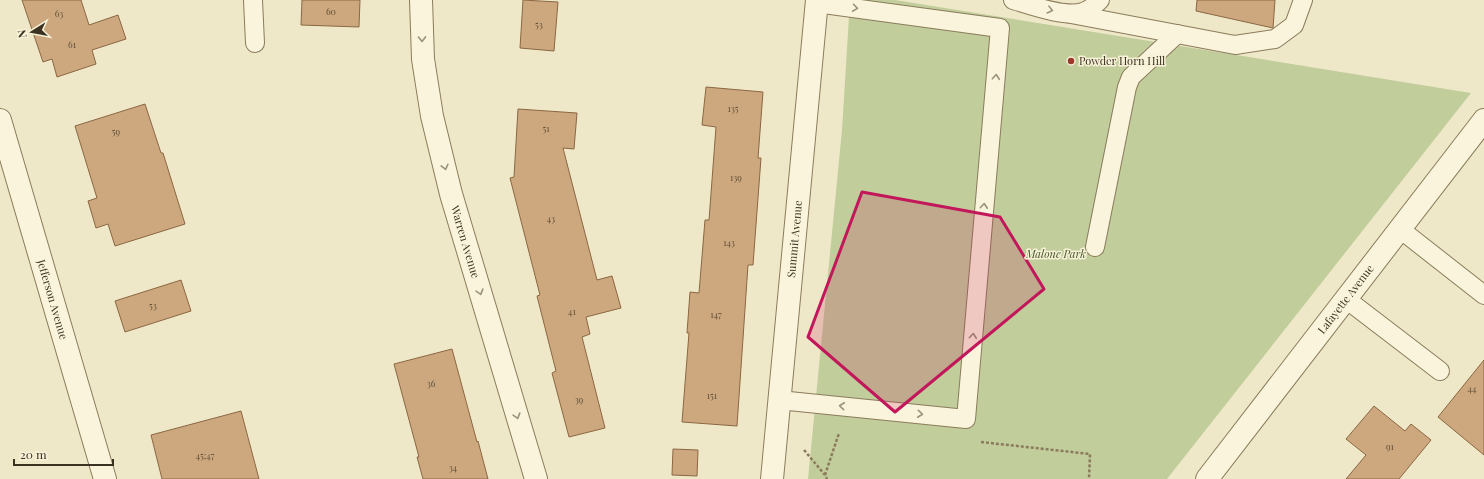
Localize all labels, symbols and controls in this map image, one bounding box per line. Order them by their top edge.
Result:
one-way arrow [852,3,858,12]
house number: 60 [326,5,336,17]
one-way arrow [1047,5,1054,13]
house number: 63 [55,7,63,19]
north arrow [12,12,52,52]
house number: 53 [535,18,543,30]
text: N [14,29,30,39]
one-way arrow [418,36,427,42]
house number: 61 [68,38,77,50]
place label: Powder Horn Hill [1079,53,1165,68]
marker: Powder Horn Hill [1066,56,1076,66]
one-way arrow [991,74,1000,80]
house number: 135 [728,102,739,114]
house number: 51 [542,122,550,134]
house number: 59 [112,125,121,137]
one-way arrow [440,164,448,170]
house number: 139 [730,171,742,183]
street label: Summit Avenue [783,199,805,278]
street label: Warren Avenue [448,203,484,280]
one-way arrow [980,203,989,209]
house number: 43 [547,212,555,224]
house number: 143 [723,236,735,248]
park label: Malone Park [1025,246,1086,261]
street label: Jefferson Avenue [34,257,72,342]
street label: Lafayette Avenue [1314,261,1377,337]
one-way arrow [475,288,484,295]
house number: 53 [149,299,157,311]
house number: 41 [568,305,577,317]
house number: 147 [710,308,722,320]
one-way arrow [968,333,977,339]
house number: 36 [427,377,436,389]
house number: 44 [1468,382,1477,394]
house number: 151 [707,389,718,401]
house number: 39 [575,393,584,405]
one-way arrow [839,402,845,411]
one-way arrow [917,410,923,419]
one-way arrow [512,413,521,420]
house number: 91 [1386,440,1395,452]
scale bar [14,441,113,467]
text: 20 m [20,446,47,462]
house number: 45;47 [196,449,215,461]
house number: 34 [449,461,458,473]

